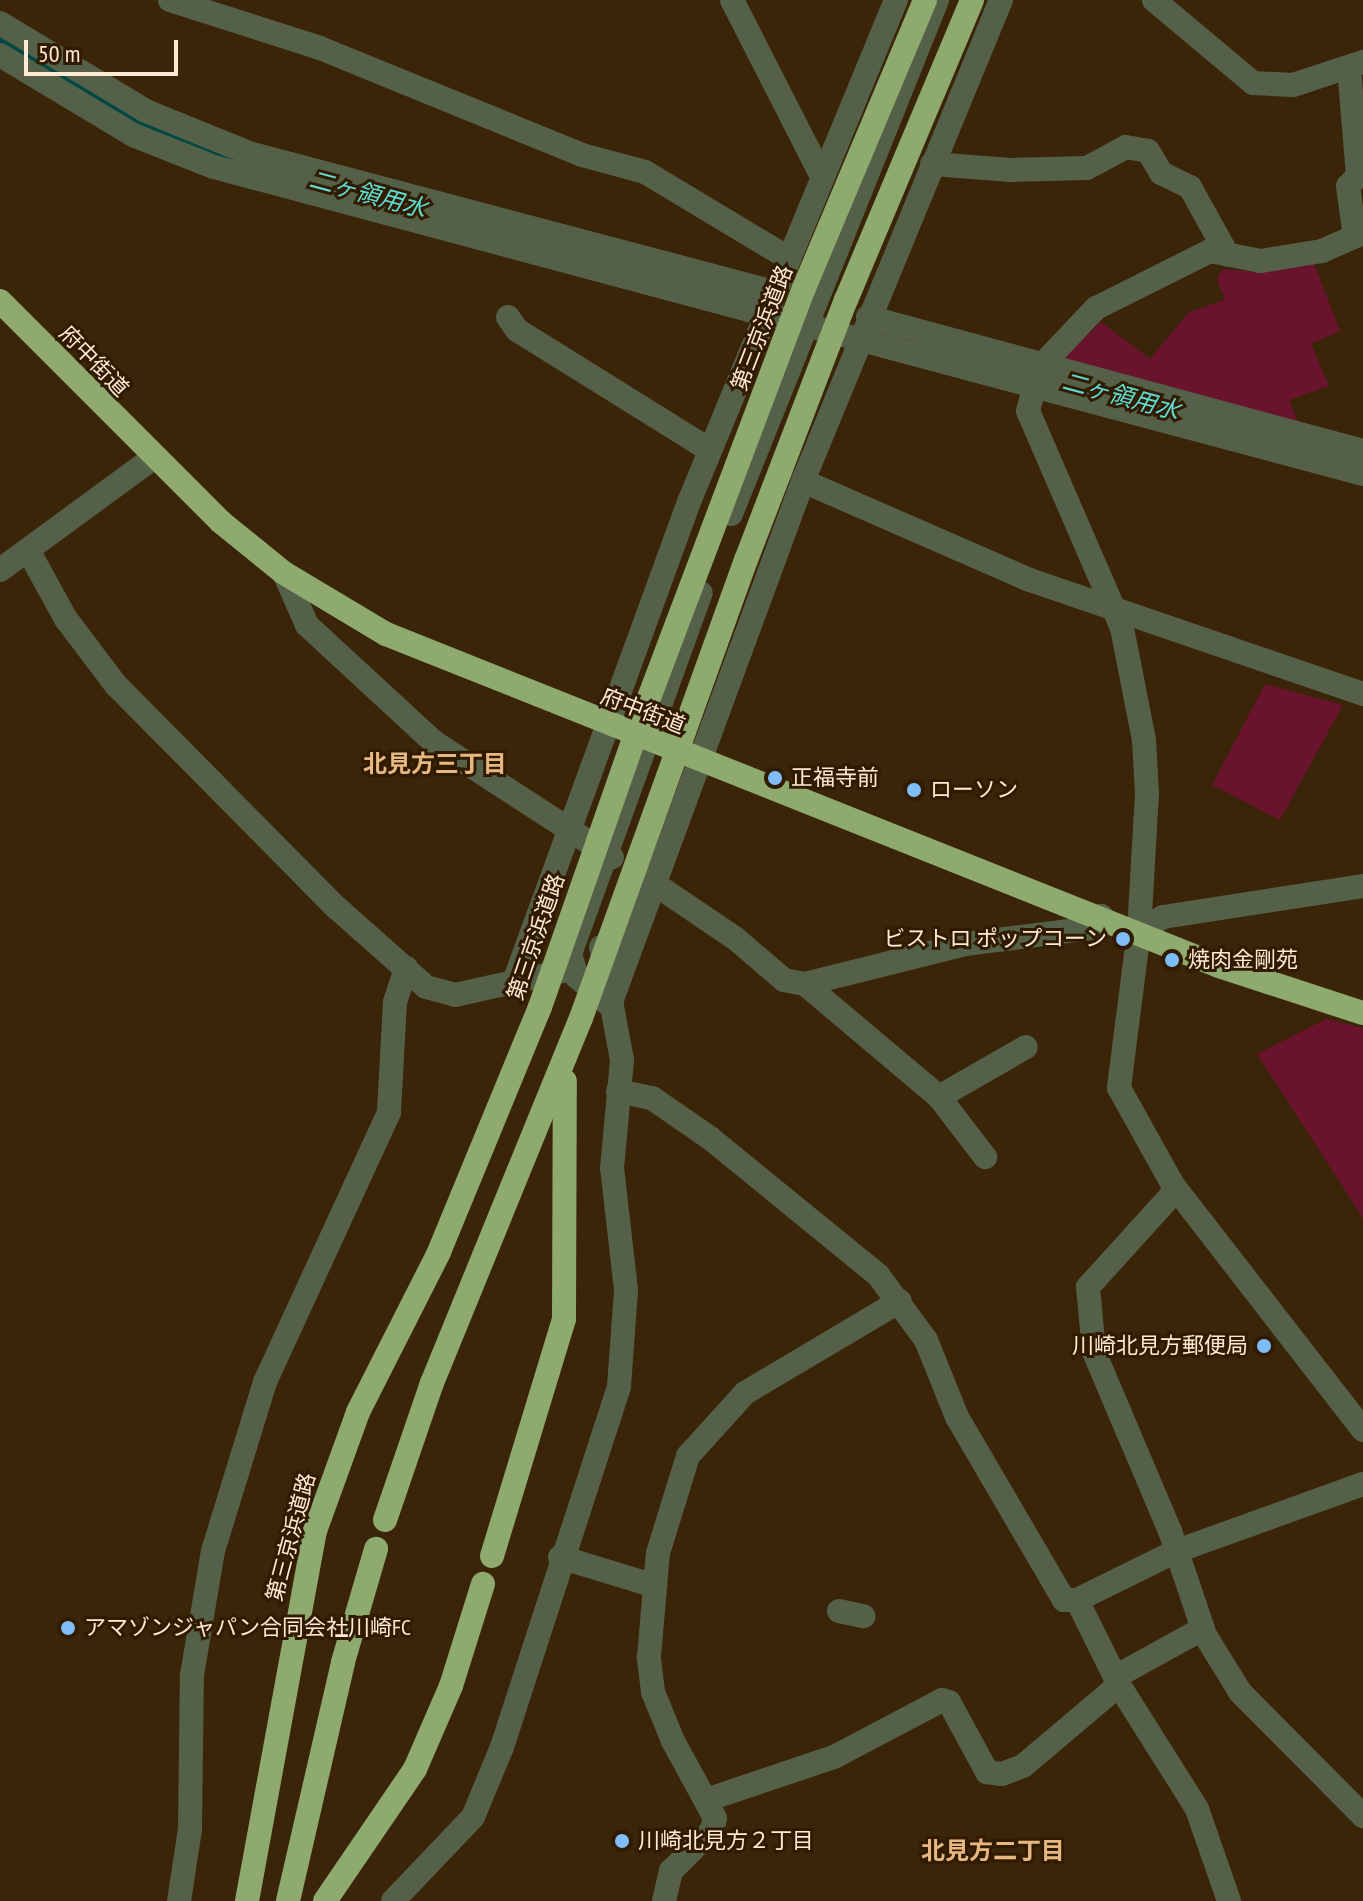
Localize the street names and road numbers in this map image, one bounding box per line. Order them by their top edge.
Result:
street label: 第三京浜道路 [726,262,798,394]
street label: 府中街道 [54,320,134,402]
street label: 府中街道 [597,683,689,739]
street label: 第三京浜道路 [502,870,570,1004]
street label: 第三京浜道路 [261,1470,321,1604]

